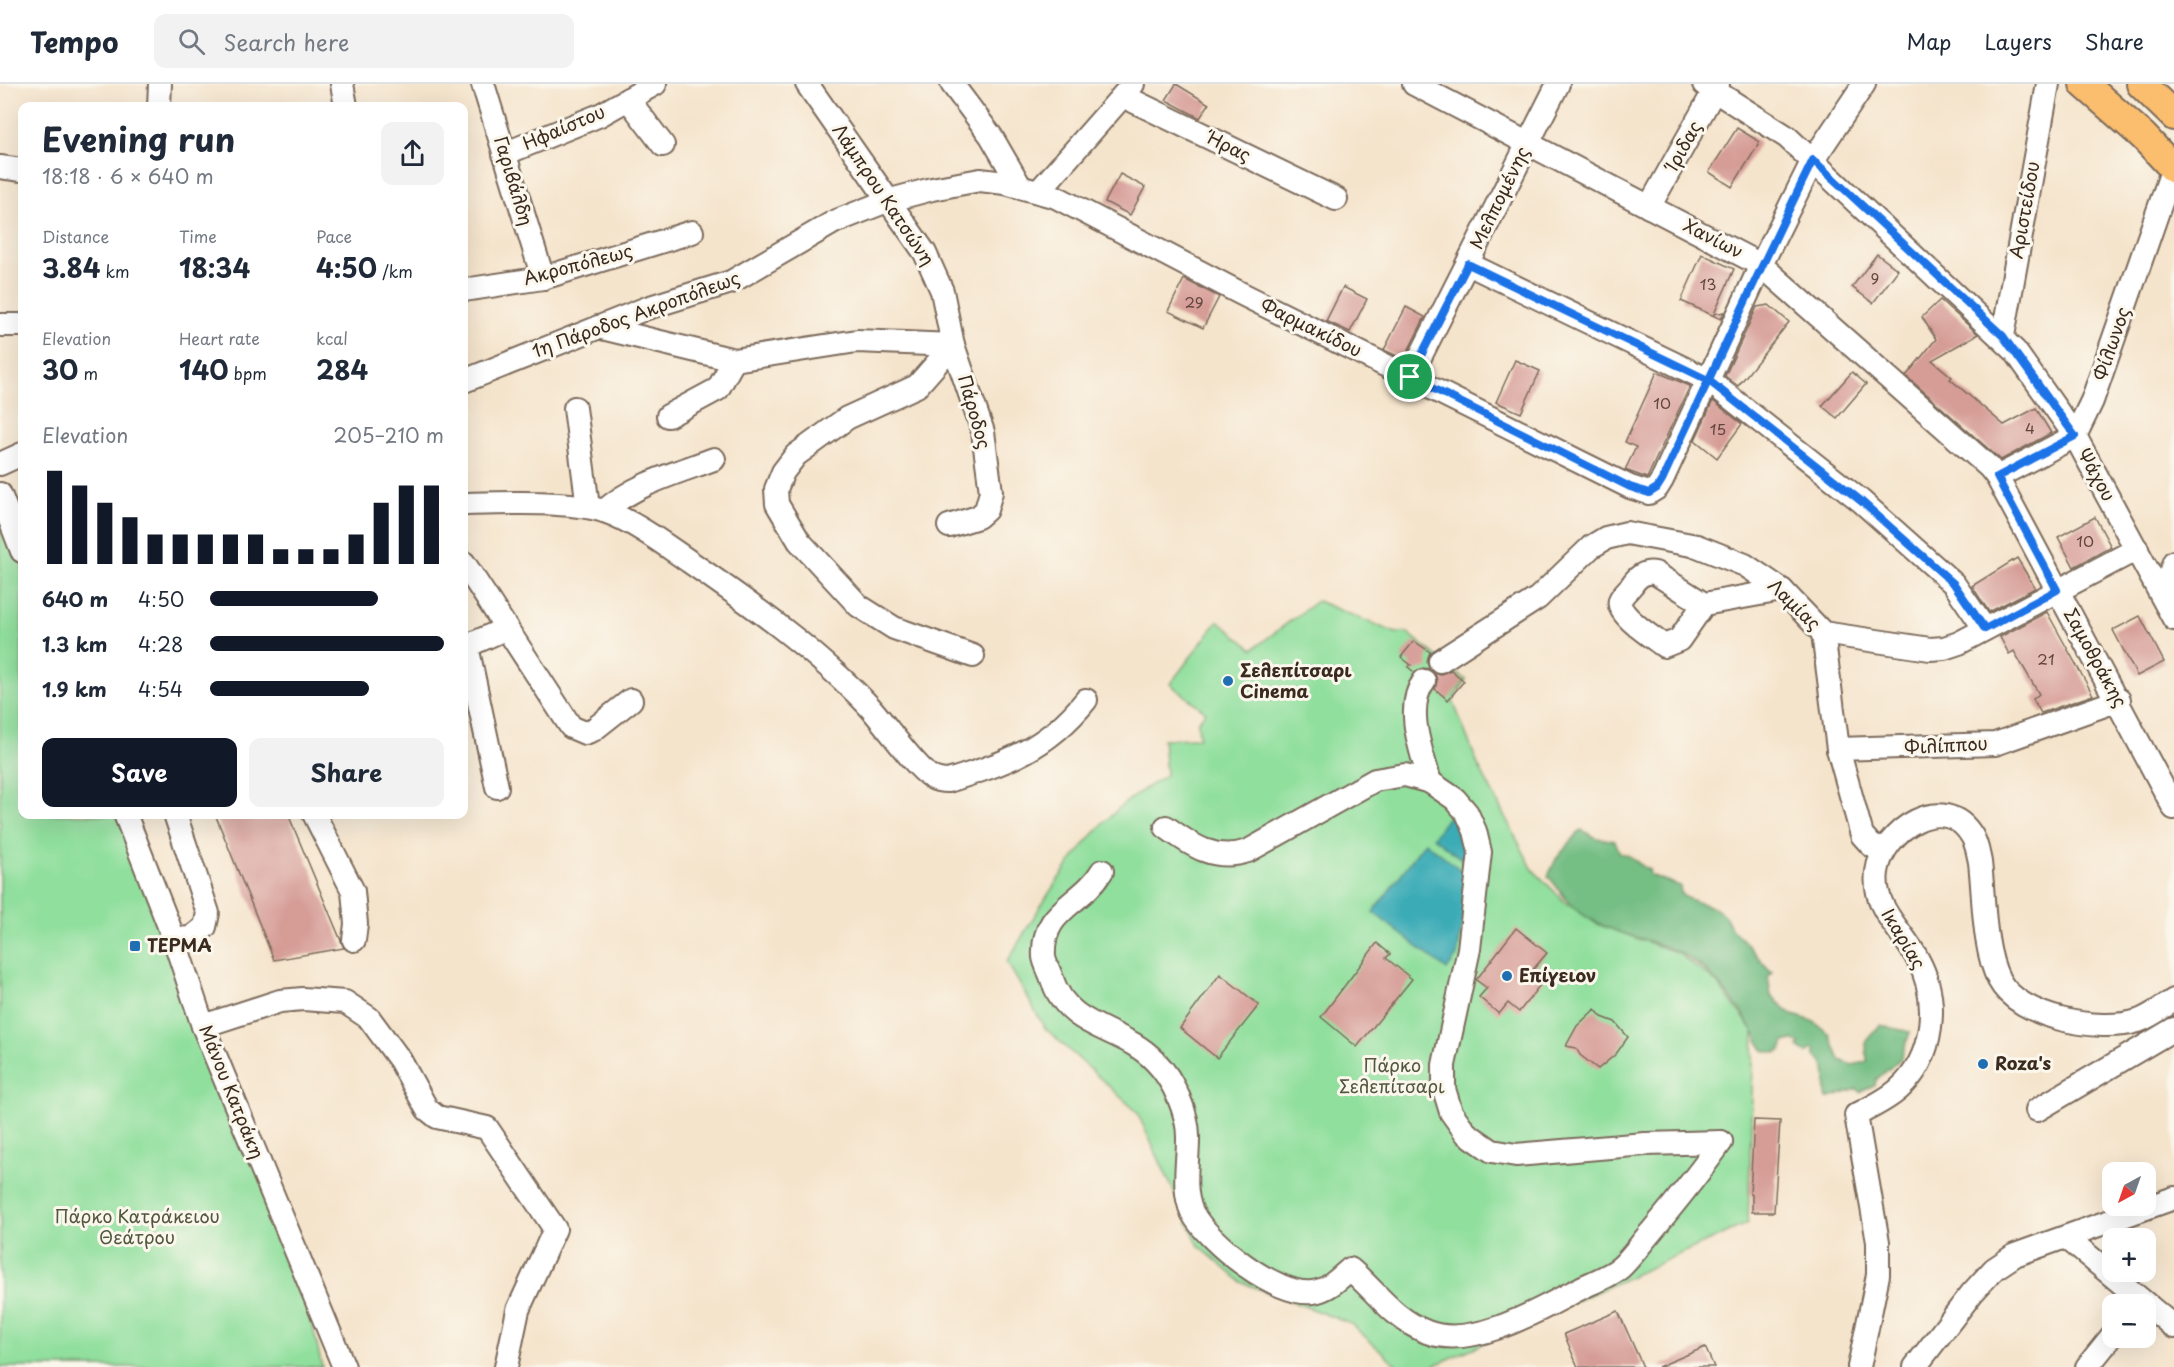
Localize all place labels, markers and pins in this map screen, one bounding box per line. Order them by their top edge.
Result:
pin [1384,351,1435,402]
place label: Σελεπίτσαρι Cinema [1240,656,1352,704]
marker: Σελεπίτσαρι Cinema [1221,674,1235,688]
place label: ΤΕΡΜΑ [147,931,212,958]
marker: ΤΕΡΜΑ [128,939,142,953]
place label: Επίγειον [1519,961,1596,988]
marker: Επίγειον [1500,969,1514,983]
place label: Roza's [1995,1049,2051,1076]
marker: Roza's [1976,1057,1990,1071]

